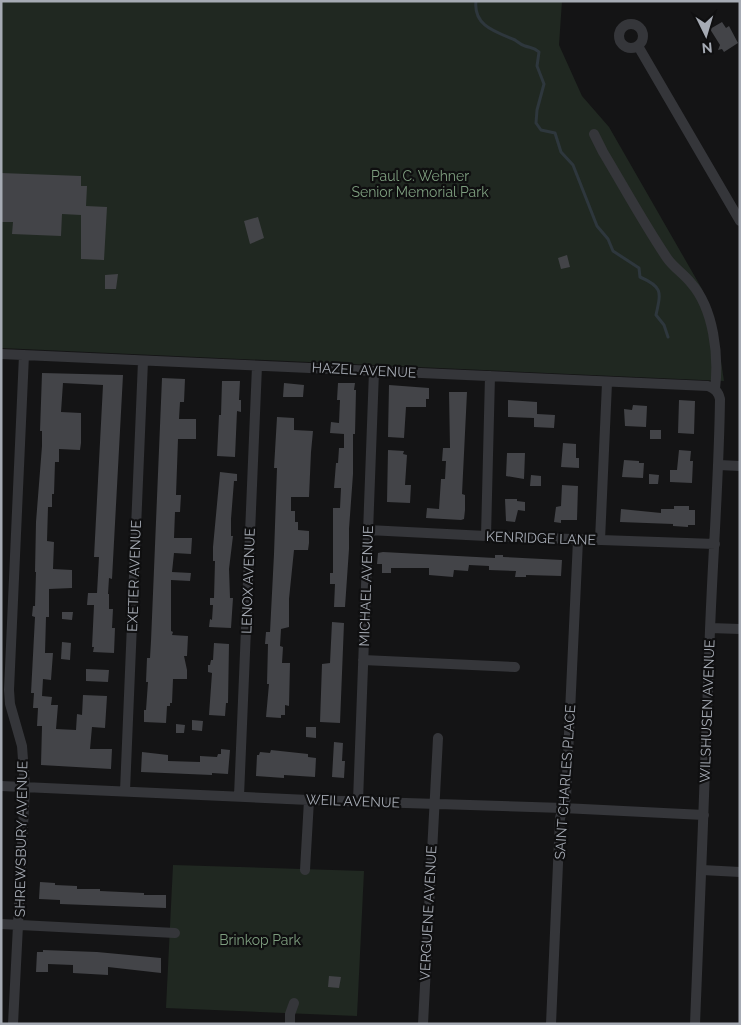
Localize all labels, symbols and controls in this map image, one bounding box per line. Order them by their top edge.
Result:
north arrow [681,10,731,60]
text: N [701,40,713,56]
park label: Paul C. Wehner Senior Memorial Park [351,168,489,200]
street label: HAZEL AVENUE [311,359,417,381]
street label: EXETER AVENUE [124,520,144,632]
street label: MICHAEL AVENUE [356,525,376,647]
street label: LENOX AVENUE [238,528,258,634]
street label: KENRIDGE LANE [486,528,596,548]
street label: WILSHUSEN AVENUE [697,639,717,783]
street label: SAINT CHARLES PLACE [552,704,578,860]
street label: SHREWSBURY AVENUE [12,761,30,917]
street label: WEIL AVENUE [306,791,400,811]
street label: VERGUENE AVENUE [416,845,440,981]
park label: Brinkop Park [219,932,301,948]

